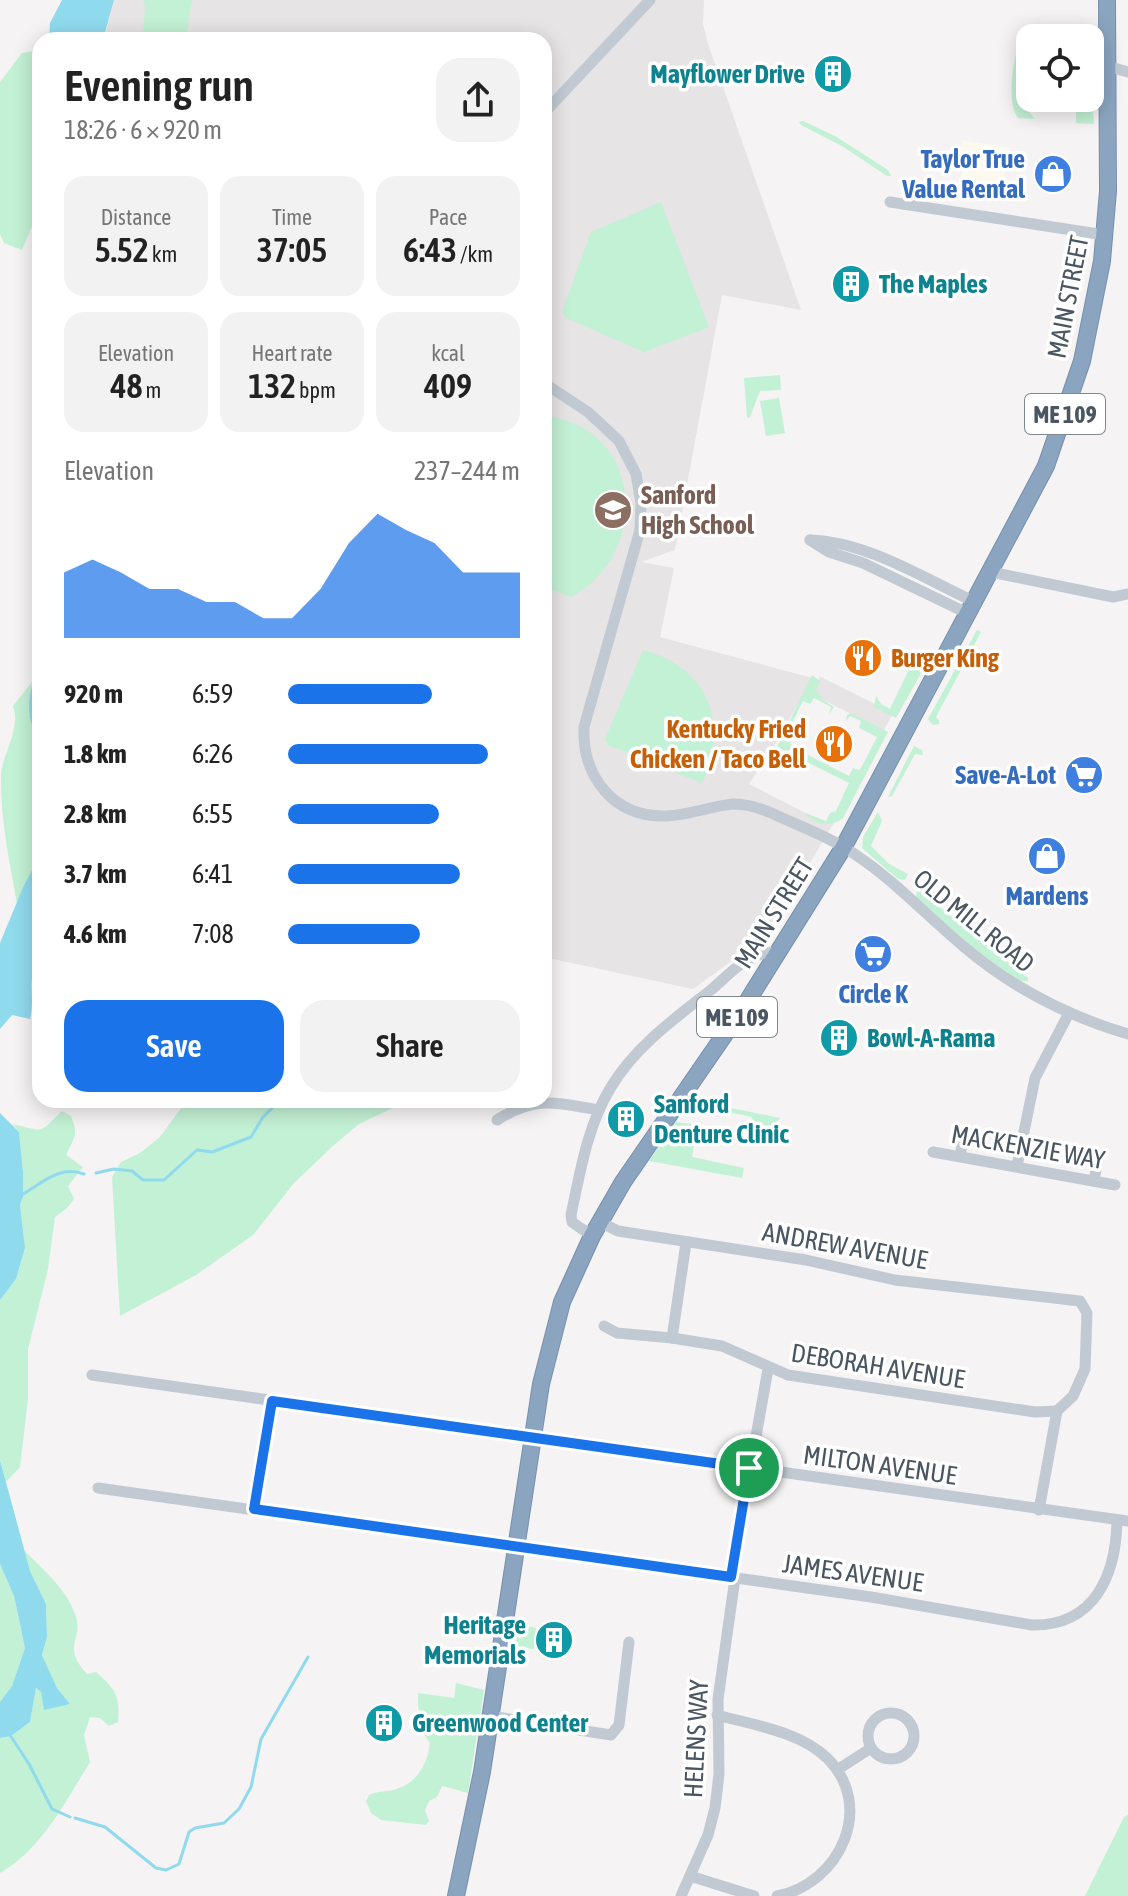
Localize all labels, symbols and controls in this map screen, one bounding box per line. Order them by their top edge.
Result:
map controls [1016,24,1104,112]
button: locate [1016,24,1104,112]
building icon: Mayflower Drive [812,53,854,95]
button: share [436,58,520,142]
place label: Mayflower Drive [650,59,805,89]
text: Evening run [64,60,254,110]
text: 18:26 · 6 × 920 m [64,115,222,145]
place label: Taylor True Value Rental [901,144,1026,204]
shop icon: Taylor True Value Rental [1032,153,1074,195]
text: Distance [101,204,171,230]
text: Time [272,204,312,230]
text: Pace [429,204,467,230]
text: 5.52 [95,230,149,269]
text: 37:05 [257,230,327,269]
text: 6:43 [403,230,457,269]
street label: MAIN STREET [1041,232,1095,361]
text: km [149,241,177,267]
text: /km [457,241,493,267]
building icon: The Maples [830,263,872,305]
place label: The Maples [879,269,987,299]
text: Elevation [98,340,174,366]
text: Heart rate [251,340,333,366]
text: kcal [431,340,465,366]
text: 48 [111,366,143,405]
text: 132 [248,366,296,405]
text: 409 [424,366,472,405]
text: m [143,377,161,403]
text: bpm [296,377,336,403]
road number: ME 109 [1025,394,1105,434]
text: Elevation [64,456,154,486]
text: 237–244 m [414,456,520,486]
place label: Sanford High School [641,480,755,540]
school or university icon: Sanford High School [592,489,634,531]
restaurant icon: Burger King [842,637,884,679]
place label: Burger King [891,643,1000,673]
text: 920 m [64,679,123,709]
text: 6:59 [192,679,233,709]
place label: Kentucky Fried Chicken / Taco Bell [630,714,807,774]
restaurant icon: Kentucky Fried Chicken / Taco Bell [813,723,855,765]
text: 1.8 km [64,739,127,769]
text: 6:26 [192,739,233,769]
supermarket icon: Save-A-Lot [1063,754,1105,796]
place label: Save-A-Lot [955,760,1057,790]
text: 2.8 km [64,799,127,829]
text: 6:55 [192,799,233,829]
shop icon: Mardens [1026,835,1068,877]
street label: MAIN STREET [728,852,820,974]
text: 3.7 km [64,859,127,889]
text: 6:41 [192,859,233,889]
street label: OLD MILL ROAD [908,863,1040,979]
place label: Mardens [1005,881,1089,911]
text: 4.6 km [64,919,127,949]
text: 7:08 [192,919,234,949]
supermarket icon: Circle K [852,933,894,975]
place label: Circle K [838,979,908,1009]
road number: ME 109 [697,997,777,1037]
button: Save [64,1000,284,1092]
button: Share [300,1000,520,1092]
building icon: Bowl-A-Rama [818,1017,860,1059]
place label: Bowl-A-Rama [867,1023,995,1053]
place label: Sanford Denture Clinic [654,1089,789,1149]
building icon: Sanford Denture Clinic [605,1098,647,1140]
street label: MACKENZIE WAY [949,1119,1108,1175]
street label: ANDREW AVENUE [760,1217,930,1275]
street label: DEBORAH AVENUE [789,1337,967,1395]
pin [715,1434,783,1502]
street label: MILTON AVENUE [801,1439,959,1491]
icon: arrive [727,1446,771,1490]
street label: JAMES AVENUE [781,1548,925,1598]
place label: Heritage Memorials [424,1610,526,1670]
building icon: Heritage Memorials [533,1619,575,1661]
street label: HELENS WAY [678,1679,714,1799]
building icon: Greenwood Center [363,1702,405,1744]
place label: Greenwood Center [412,1708,589,1738]

